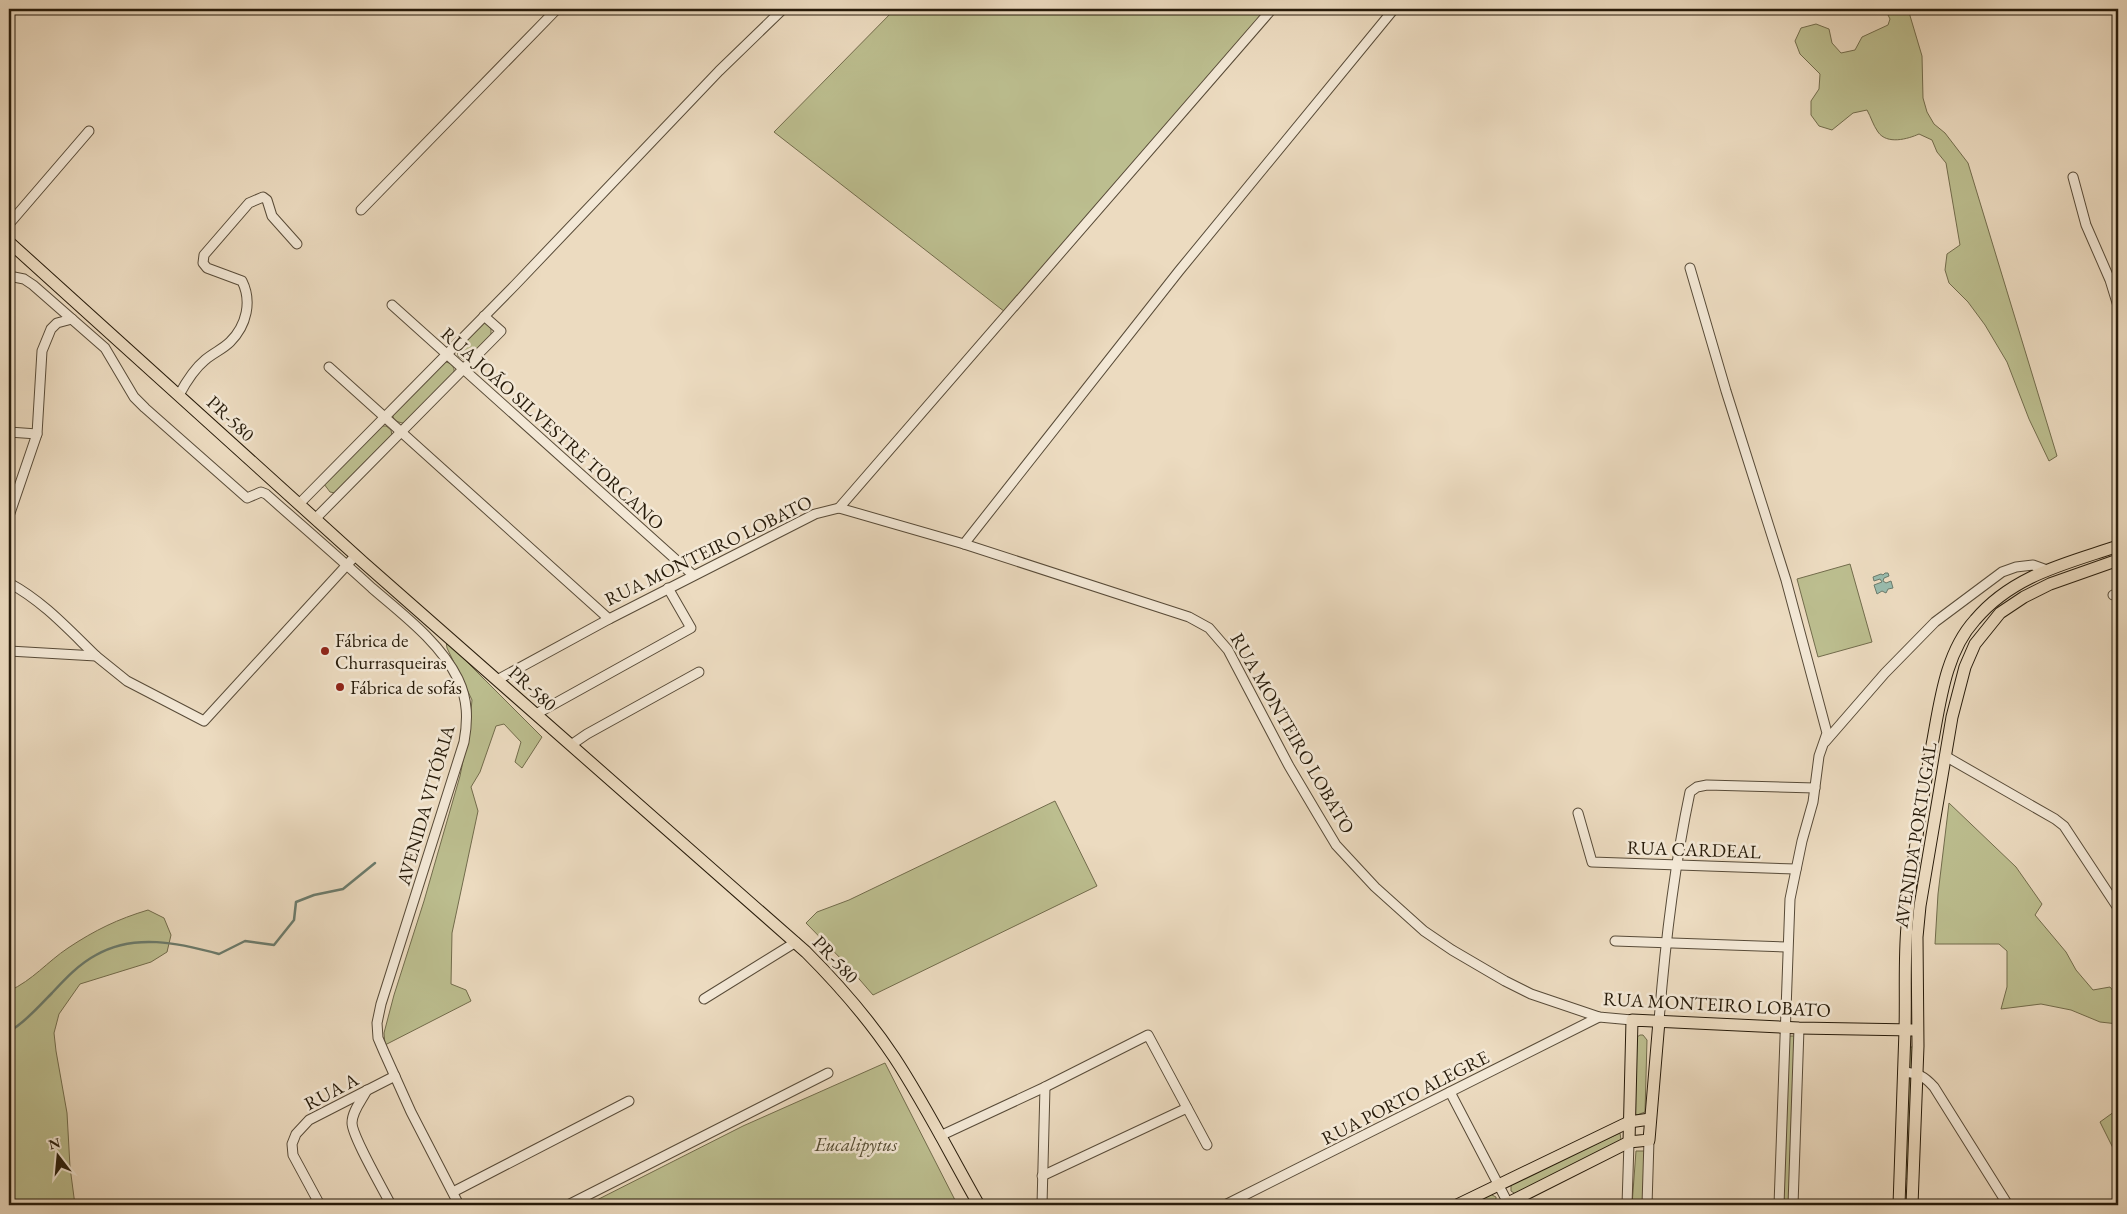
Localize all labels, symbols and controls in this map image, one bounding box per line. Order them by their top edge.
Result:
street label: RUA JOÃO SILVESTRE TORCANO [436,321,669,535]
street label: PR-580 [201,390,260,447]
street label: RUA MONTEIRO LOBATO [600,489,816,612]
place label: Fábrica de Churrasqueiras [335,628,447,675]
street label: RUA MONTEIRO LOBATO [1225,628,1360,838]
marker: Fábrica de Churrasqueiras [319,645,331,657]
street label: PR-580 [503,660,562,717]
place label: Fábrica de sofás [350,675,462,700]
marker: Fábrica de sofás [334,681,346,693]
street label: AVENIDA VITÓRIA [390,721,461,889]
street label: AVENIDA PORTUGAL [1888,740,1943,931]
street label: RUA CARDEAL [1627,835,1761,864]
street label: PR-580 [807,930,864,989]
street label: RUA MONTEIRO LOBATO [1603,986,1831,1023]
street label: RUA PORTO ALEGRE [1317,1044,1494,1151]
street label: RUA A [300,1066,363,1116]
north arrow [32,1132,82,1182]
park label: Eucalipytus [814,1132,898,1157]
text: N [46,1133,63,1154]

